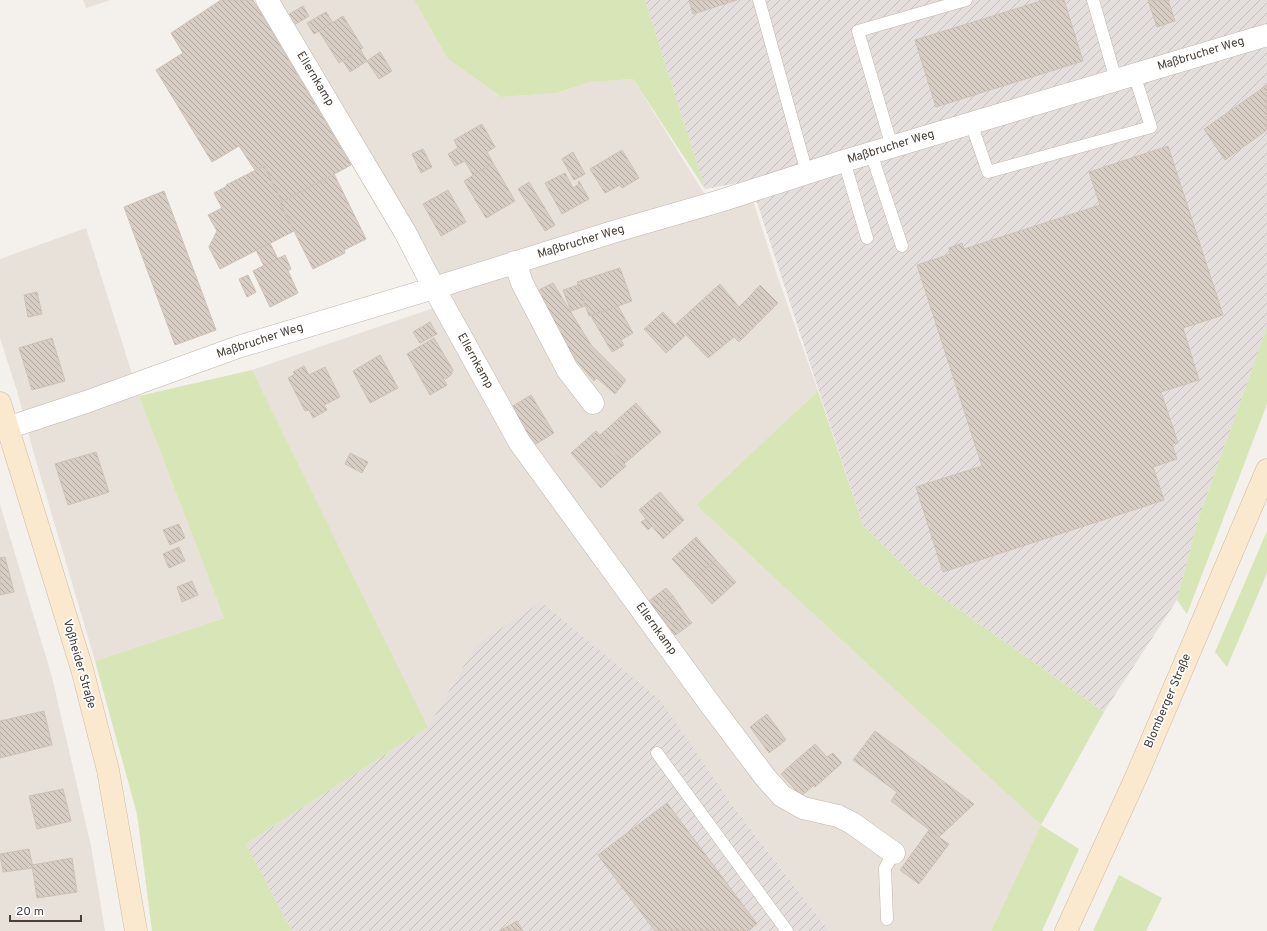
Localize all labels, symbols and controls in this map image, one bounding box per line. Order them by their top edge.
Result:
street label: Maßbrucher Weg [1155,33,1247,75]
street label: Ellernkamp [292,49,338,109]
street label: Maßbrucher Weg [845,126,937,168]
street label: Maßbrucher Weg [535,221,627,263]
street label: Maßbrucher Weg [215,319,305,363]
street label: Ellernkamp [453,330,497,392]
street label: Ellernkamp [632,600,681,659]
street label: Voßheider Straße [59,617,99,711]
street label: Blomberger Straße [1141,651,1195,751]
scale bar [10,897,81,923]
text: 20 m [16,904,44,920]

